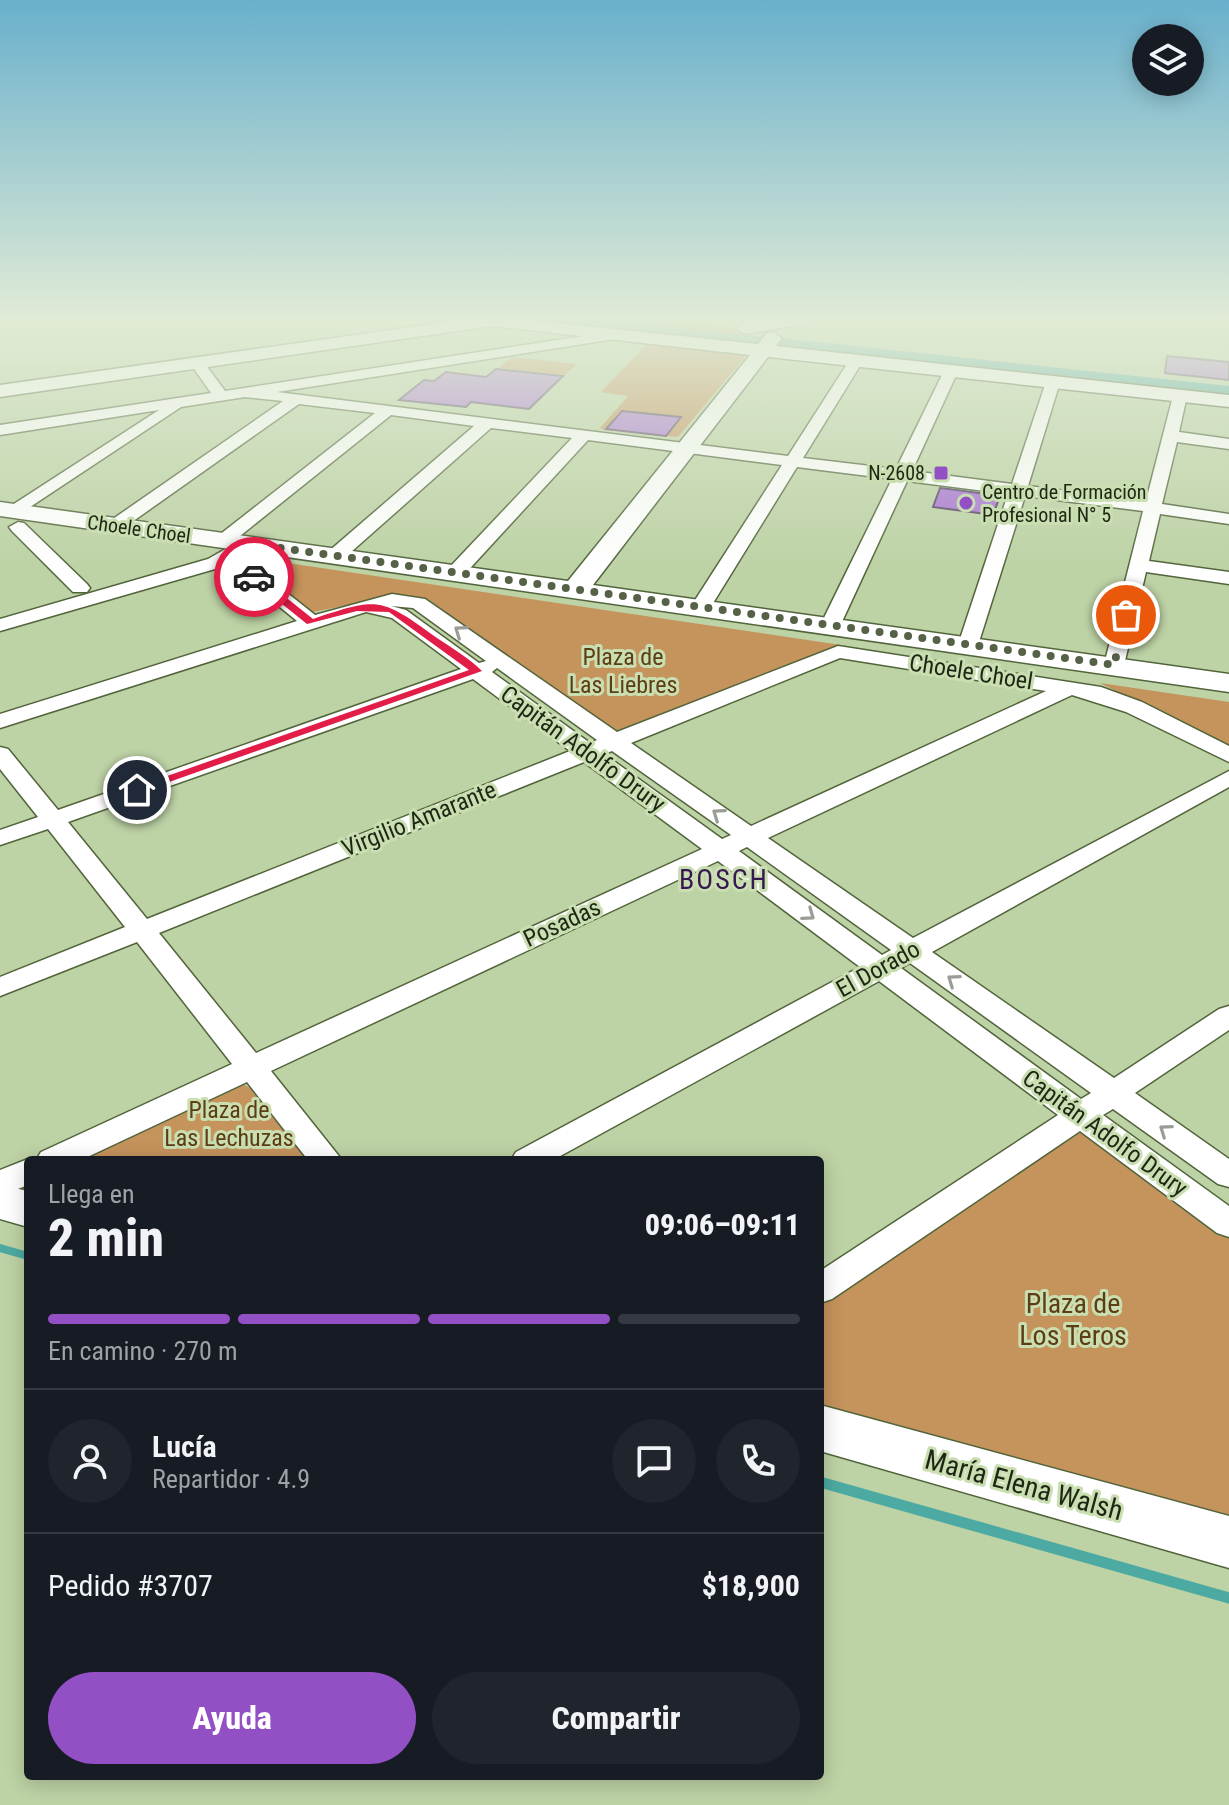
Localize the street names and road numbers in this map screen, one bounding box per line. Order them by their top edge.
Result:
street label: Choele Choel [86,510,192,548]
street label: Choele Choel [907,648,1035,696]
street label: Capitán Adolfo Drury [495,680,671,818]
street label: Virgilio Amarante [338,775,500,863]
street label: Posadas [519,893,605,953]
street label: El Dorado [831,935,925,1003]
street label: Capitán Adolfo Drury [1017,1064,1193,1202]
street label: María Elena Walsh [921,1443,1127,1527]

